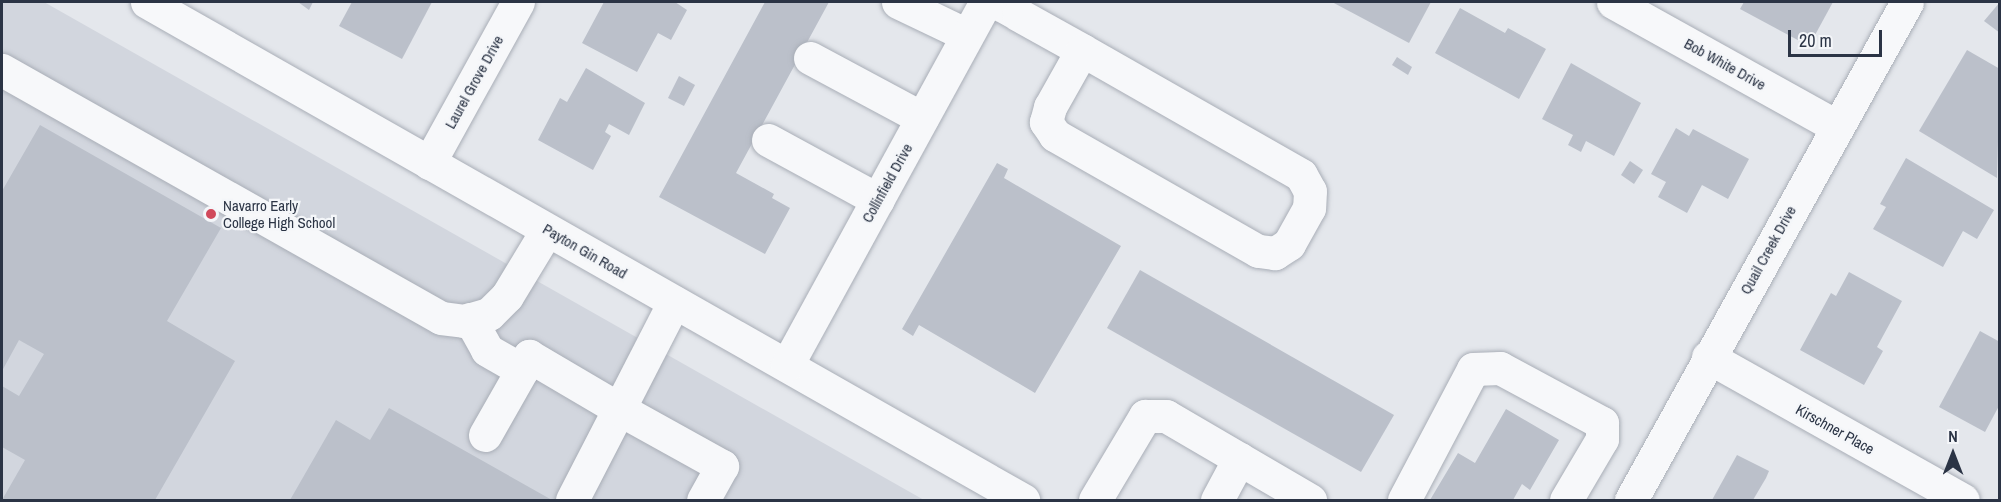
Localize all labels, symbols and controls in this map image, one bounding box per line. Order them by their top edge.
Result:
scale bar [1791,18,1886,56]
text: 20 m [1799,28,1832,53]
street label: Laurel Grove Drive [441,32,507,132]
street label: Bob White Drive [1681,34,1769,94]
street label: Collinfield Drive [858,140,916,226]
place label: Navarro Early College High School [223,196,335,231]
street label: Quail Creek Drive [1736,203,1800,297]
marker: Navarro Early College High School [204,207,218,221]
street label: Payton Gin Road [540,220,630,282]
street label: Kirschner Place [1793,400,1877,458]
north arrow [1923,424,1983,484]
text: N [1948,425,1958,447]

